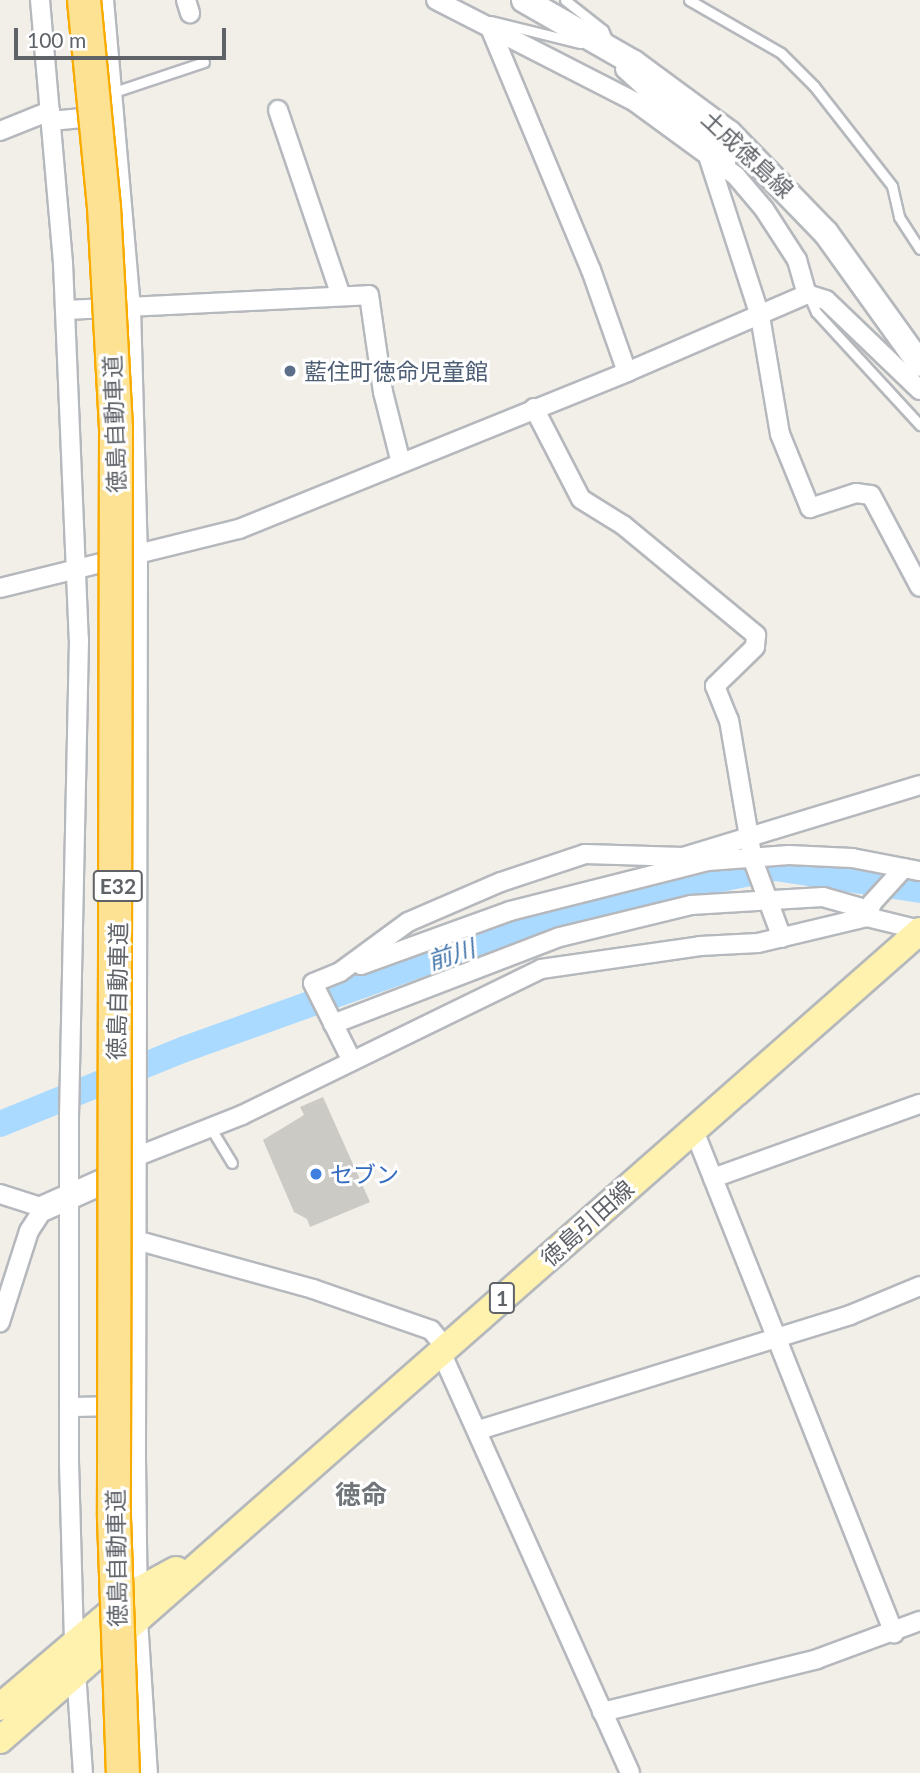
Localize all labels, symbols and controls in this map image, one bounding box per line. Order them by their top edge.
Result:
scale bar [18,14,229,58]
text: 100 m [27,27,86,52]
street label: 土成徳島線 [697,105,799,203]
street label: 徳島自動車道 [98,355,130,493]
place label: 藍住町徳命児童館 [304,357,488,385]
marker: 藍住町徳命児童館 [282,363,298,379]
road number: E32 [92,868,144,903]
street label: 徳島自動車道 [102,922,132,1060]
water label: 前川 [424,933,478,975]
place label: セブン [330,1160,399,1188]
marker: セブン [308,1166,324,1182]
street label: 徳島引田線 [535,1174,639,1272]
road number: 1 [488,1280,516,1316]
district label: 徳命 [335,1479,387,1511]
street label: 徳島自動車道 [101,1489,131,1627]

